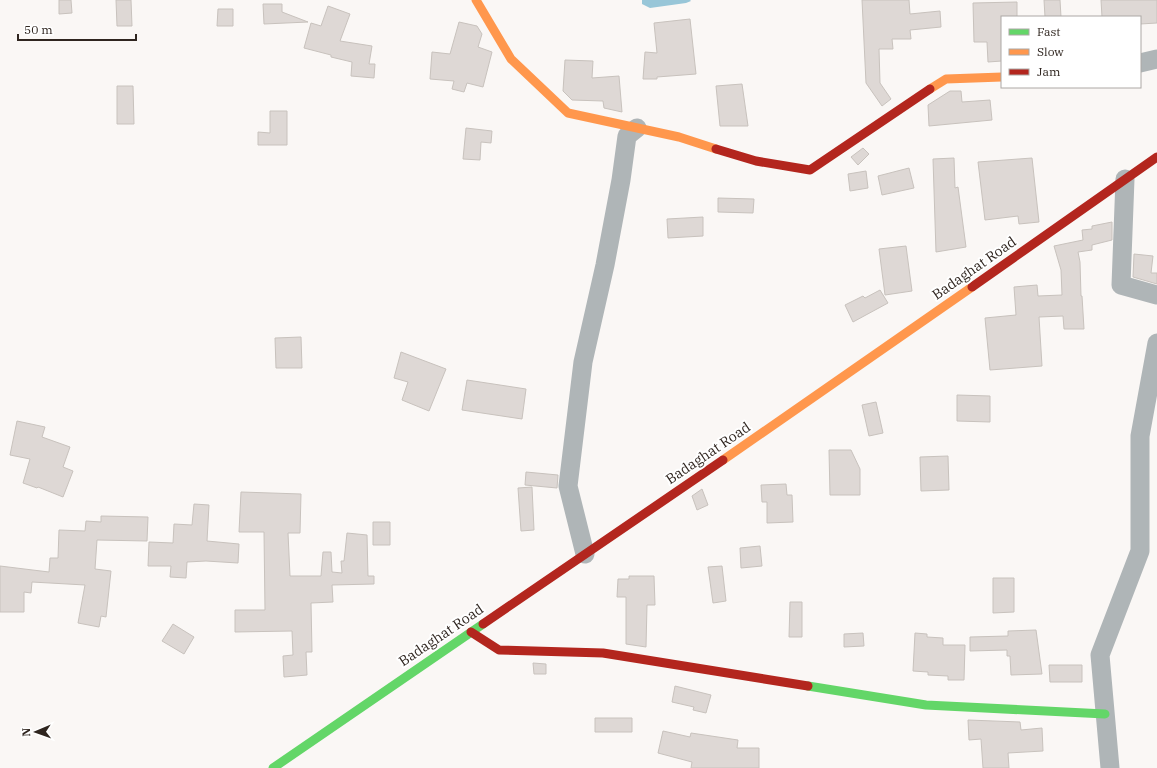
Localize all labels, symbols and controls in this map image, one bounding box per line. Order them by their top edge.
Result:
scale bar [18,16,136,42]
legend [1001,16,1141,88]
text: 50 m [24,22,53,37]
text: Fast [1037,24,1061,39]
text: Slow [1037,44,1064,59]
text: Jam [1037,64,1061,79]
street label: Badaghat Road [928,232,1020,304]
street label: Badaghat Road [662,418,754,488]
street label: Badaghat Road [395,600,487,670]
north arrow [16,712,56,752]
text: N [19,727,33,737]

